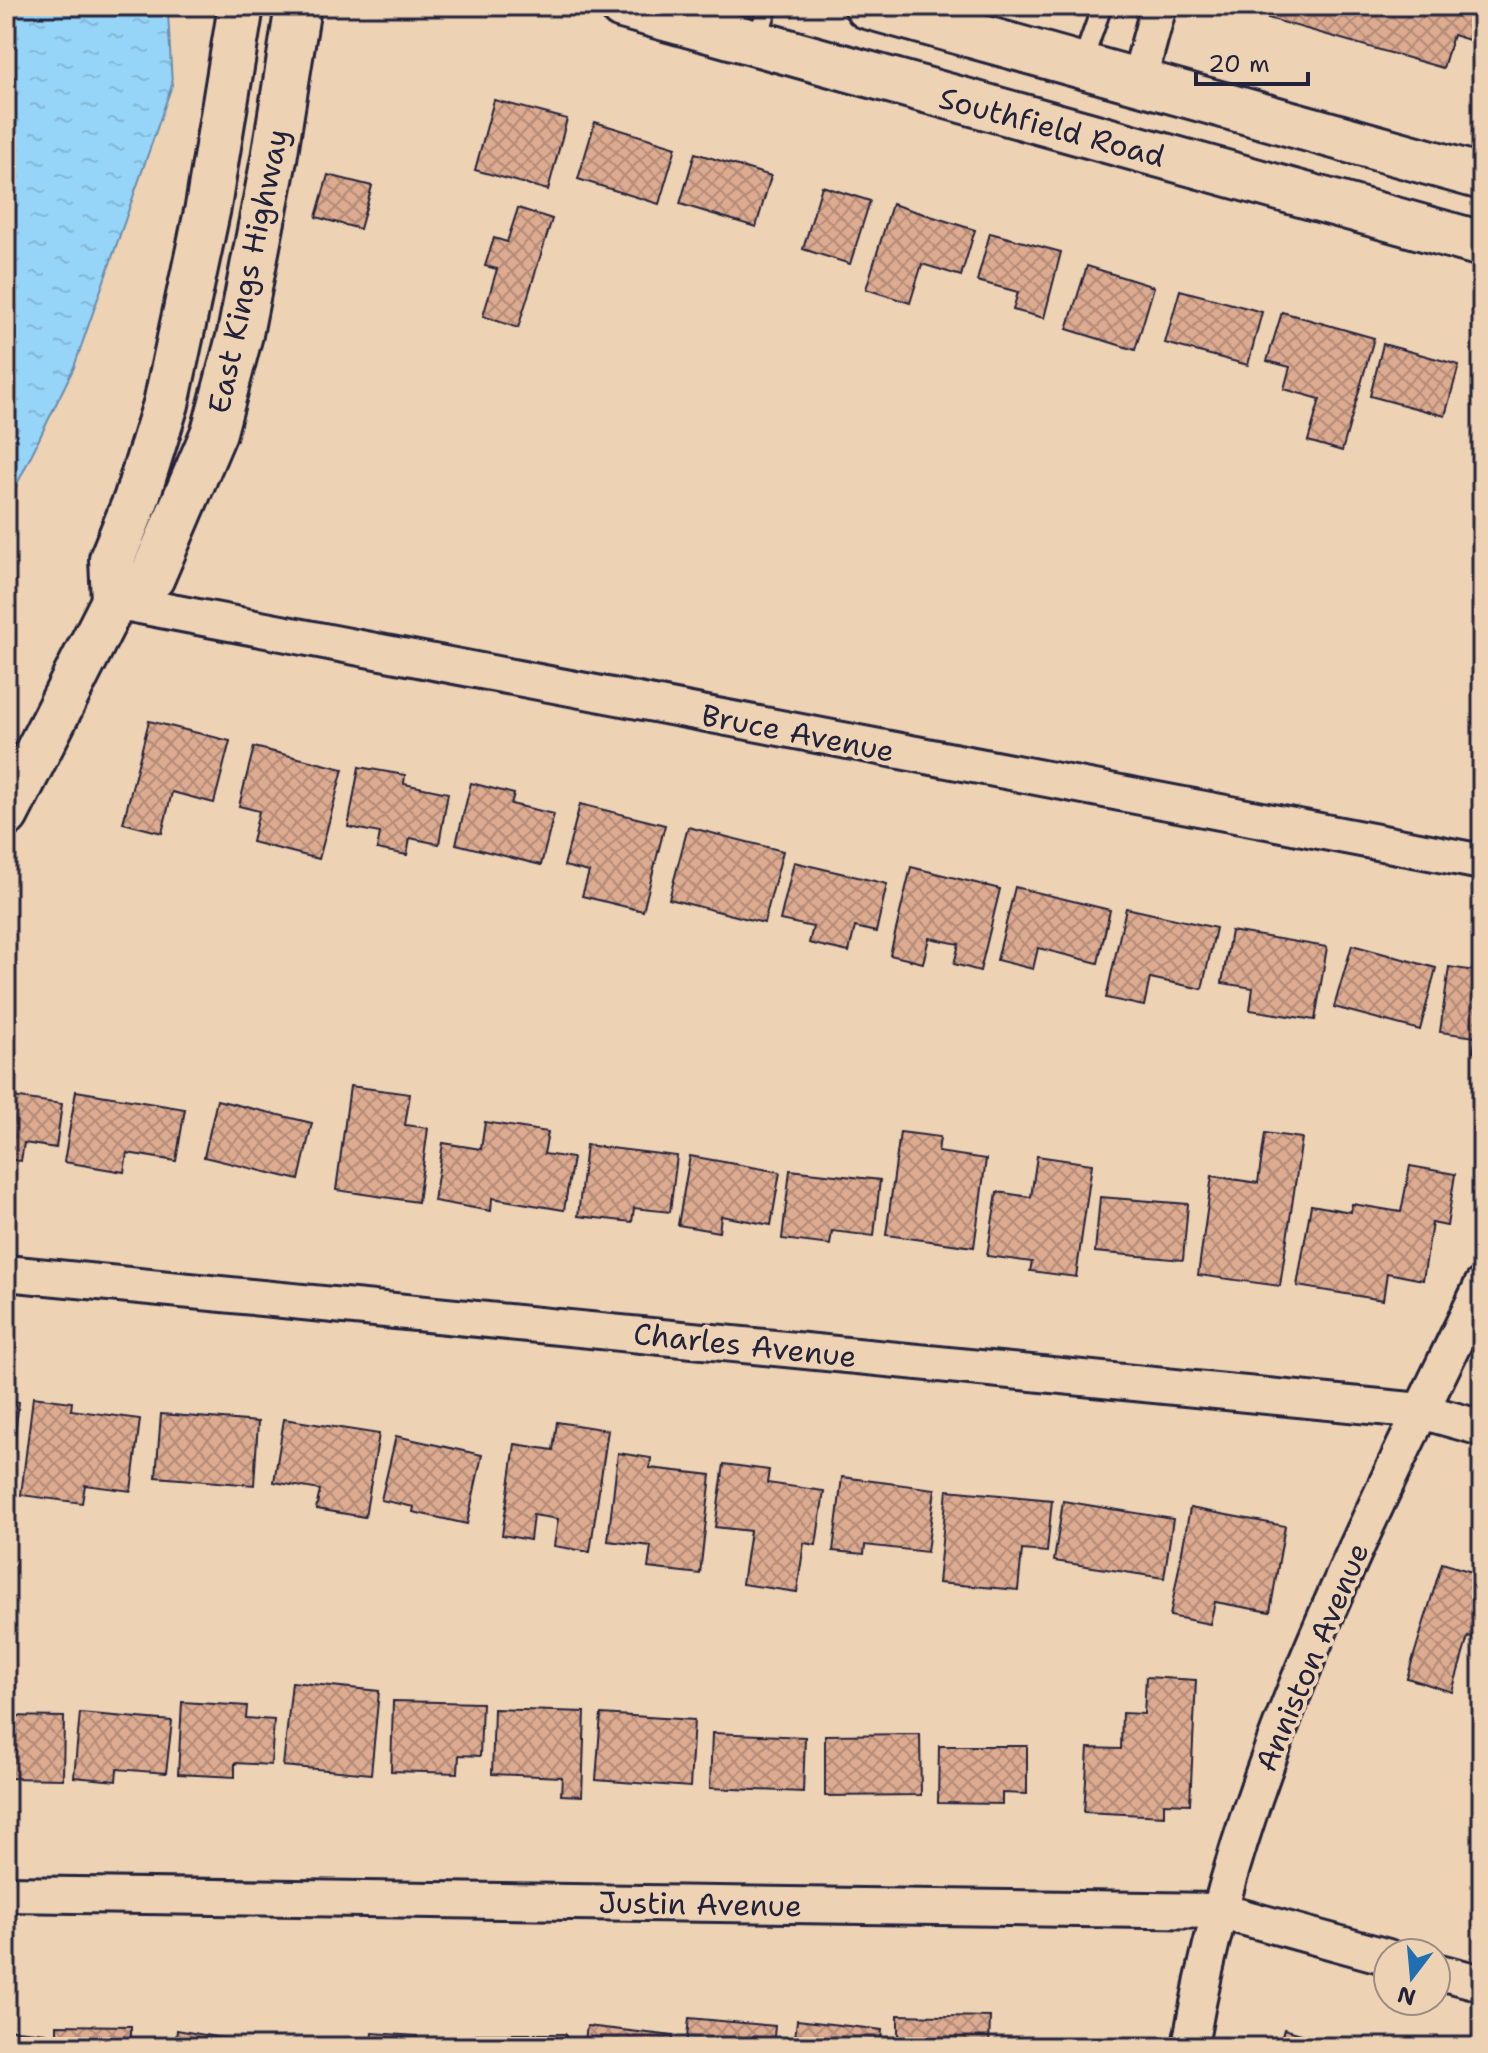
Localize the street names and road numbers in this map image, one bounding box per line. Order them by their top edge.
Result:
street label: Southfield Road [935,77,1169,177]
street label: East Kings Highway [198,125,298,417]
street label: Bruce Avenue [698,694,898,772]
street label: Charles Avenue [631,1313,859,1377]
street label: Anniston Avenue [1245,1536,1379,1778]
street label: Justin Avenue [598,1882,802,1926]

